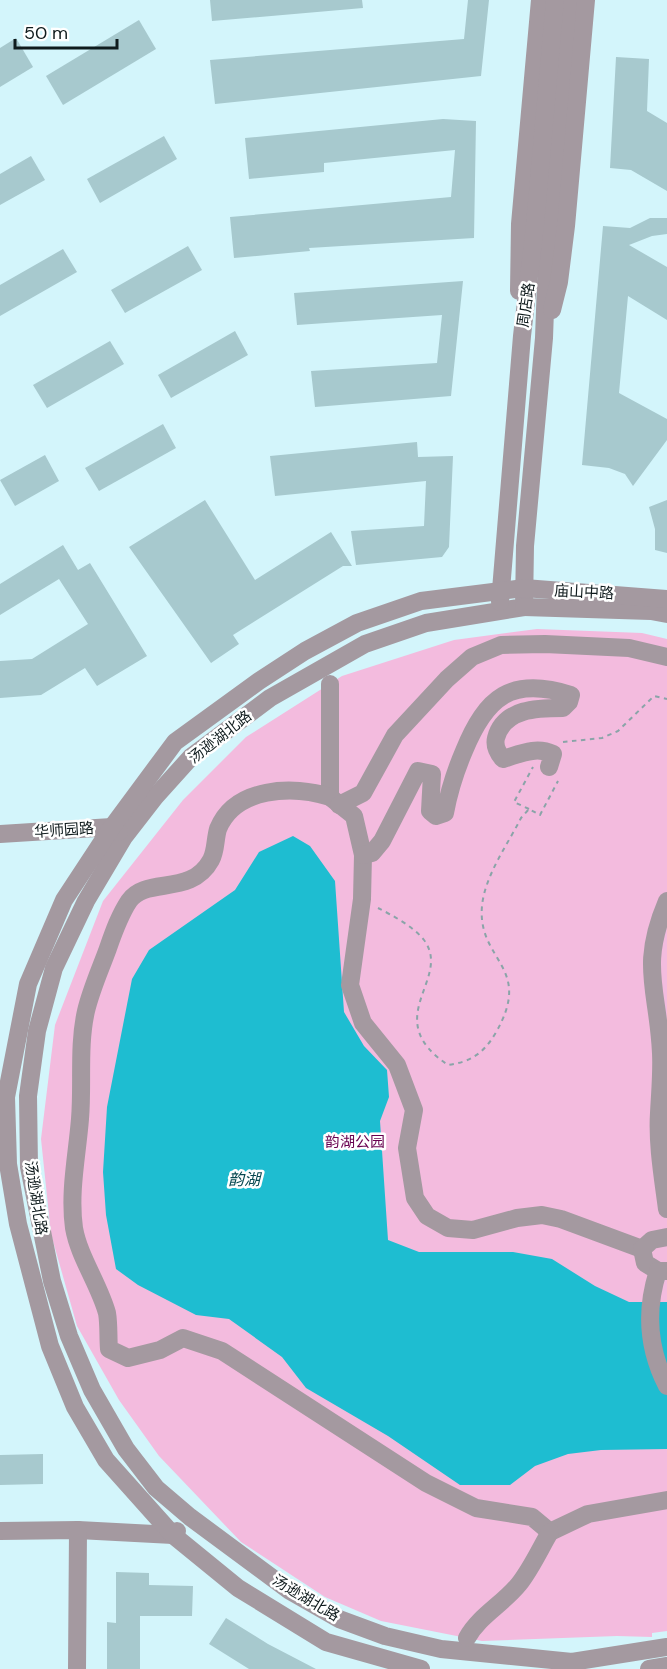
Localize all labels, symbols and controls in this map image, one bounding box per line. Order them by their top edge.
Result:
scale bar [15,12,117,50]
text: 50 m [24,21,68,45]
street label: 周店路 [513,281,539,329]
street label: 庙山中路 [554,580,614,604]
street label: 汤逊湖北路 [184,706,256,768]
street label: 华师园路 [33,818,95,842]
park label: 韵湖公园 [325,1132,385,1152]
street label: 汤逊湖北路 [20,1159,52,1237]
water label: 韵湖 [228,1169,263,1190]
street label: 汤逊湖北路 [269,1570,343,1626]

